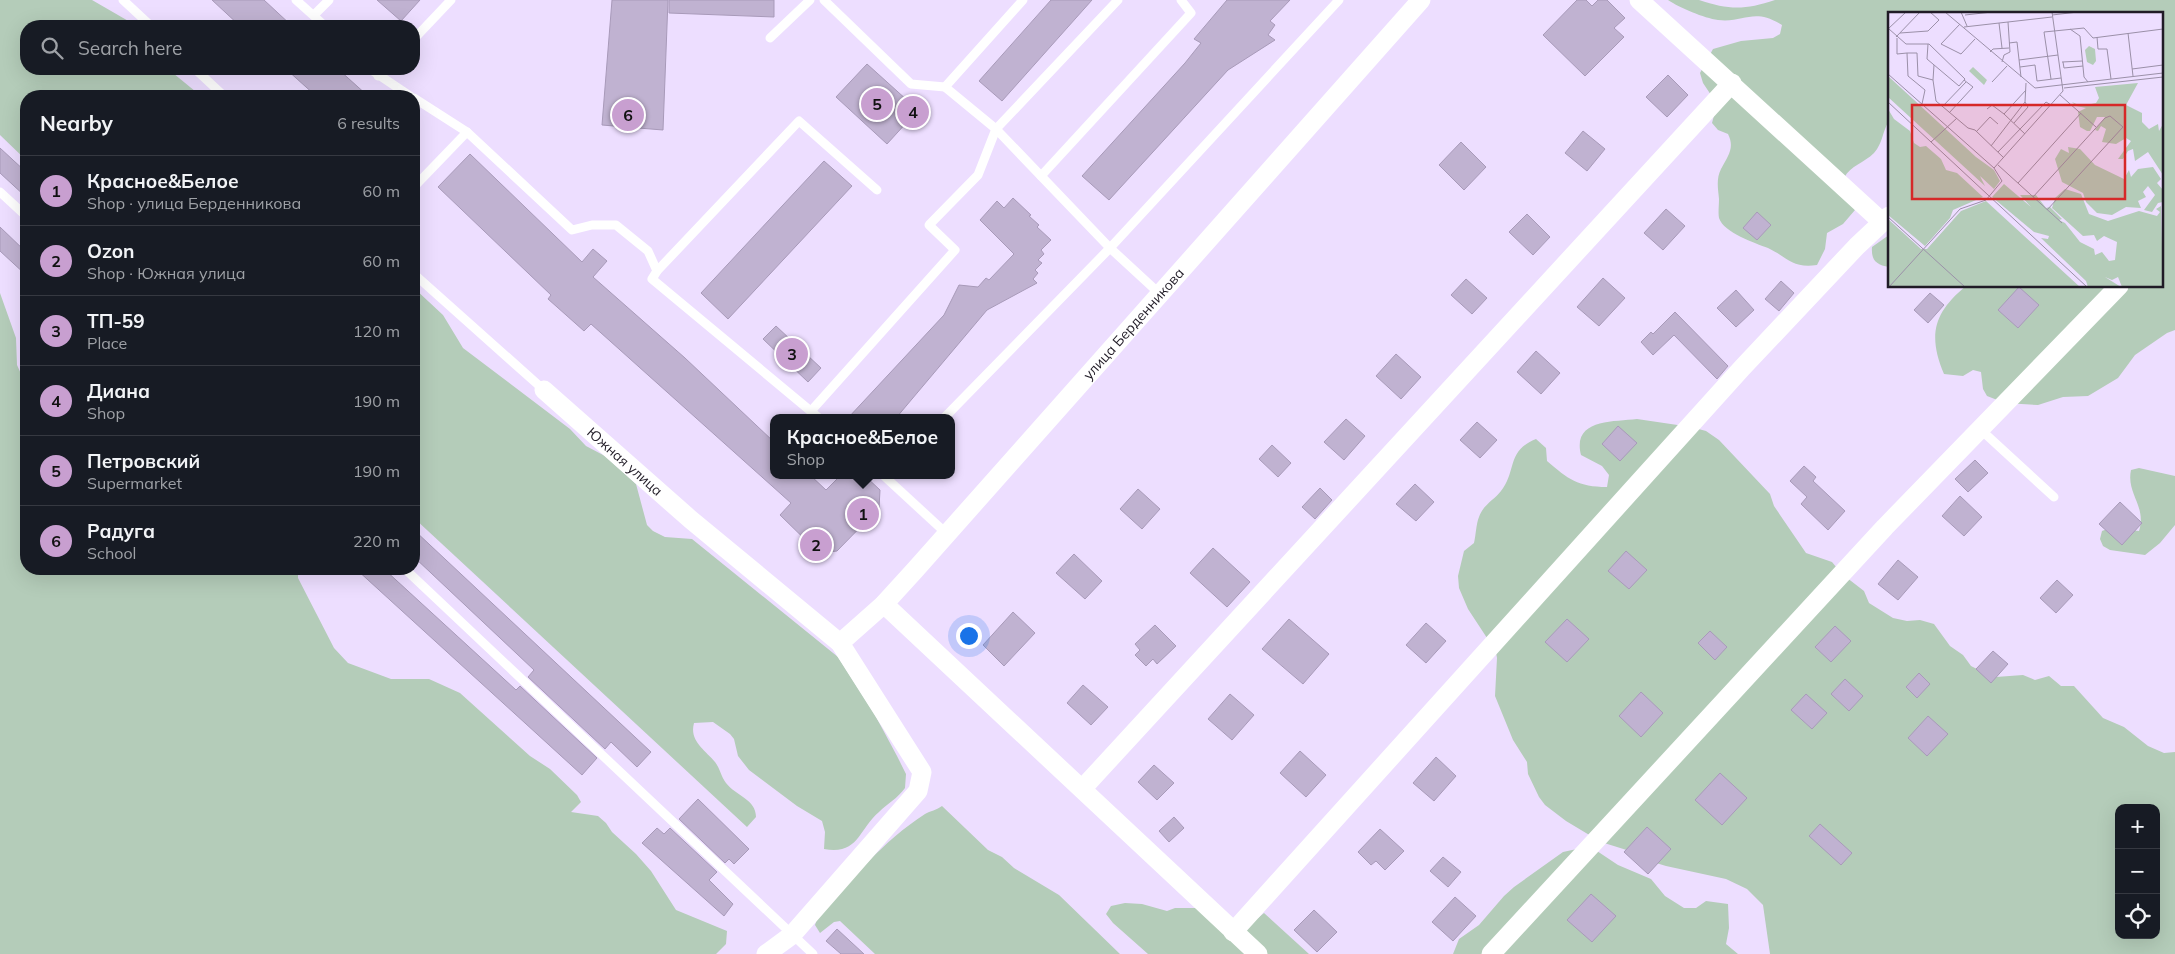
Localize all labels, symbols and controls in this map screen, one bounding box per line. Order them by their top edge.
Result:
inset map [1888,12,2162,288]
search box [20,20,420,75]
icon: search [38,34,66,62]
text: Search here [78,36,182,60]
pin: 5 [861,85,893,123]
pin: 4 [897,93,929,131]
pin: 6 [612,96,644,134]
text: Nearby [40,110,113,136]
text: 6 results [337,113,400,133]
text: Красное&Белое [87,169,239,193]
text: 1 [51,181,61,201]
text: 60 m [363,181,400,201]
text: Shop · улица Берденникова [87,193,301,213]
text: Ozon [87,239,134,263]
text: 2 [51,251,61,271]
text: 60 m [363,251,400,271]
text: Shop · Южная улица [87,263,246,283]
street label: улица Берденникова [1079,264,1188,384]
text: ТП-59 [87,309,145,333]
text: 3 [51,321,61,341]
text: 120 m [353,321,400,341]
text: Place [87,333,127,353]
pin: 3 [776,335,808,373]
text: Диана [87,379,150,403]
text: 4 [51,391,61,411]
text: 190 m [353,391,400,411]
text: Shop [87,403,125,423]
popup [770,414,955,479]
street label: Южная улица [583,423,666,500]
text: Красное&Белое [787,425,938,449]
text: Петровский [87,449,200,473]
text: Shop [787,449,825,469]
text: 5 [51,461,61,481]
text: 190 m [353,461,400,481]
text: Supermarket [87,473,182,493]
pin: 1 [847,495,879,533]
text: Радуга [87,519,155,543]
pin: 2 [800,526,832,564]
text: 6 [51,531,61,551]
text: 220 m [353,531,400,551]
text: School [87,543,136,563]
your location [956,623,982,649]
map controls [2115,804,2160,939]
button: + [2115,804,2160,849]
button: − [2115,849,2160,894]
button: locate [2115,894,2160,939]

